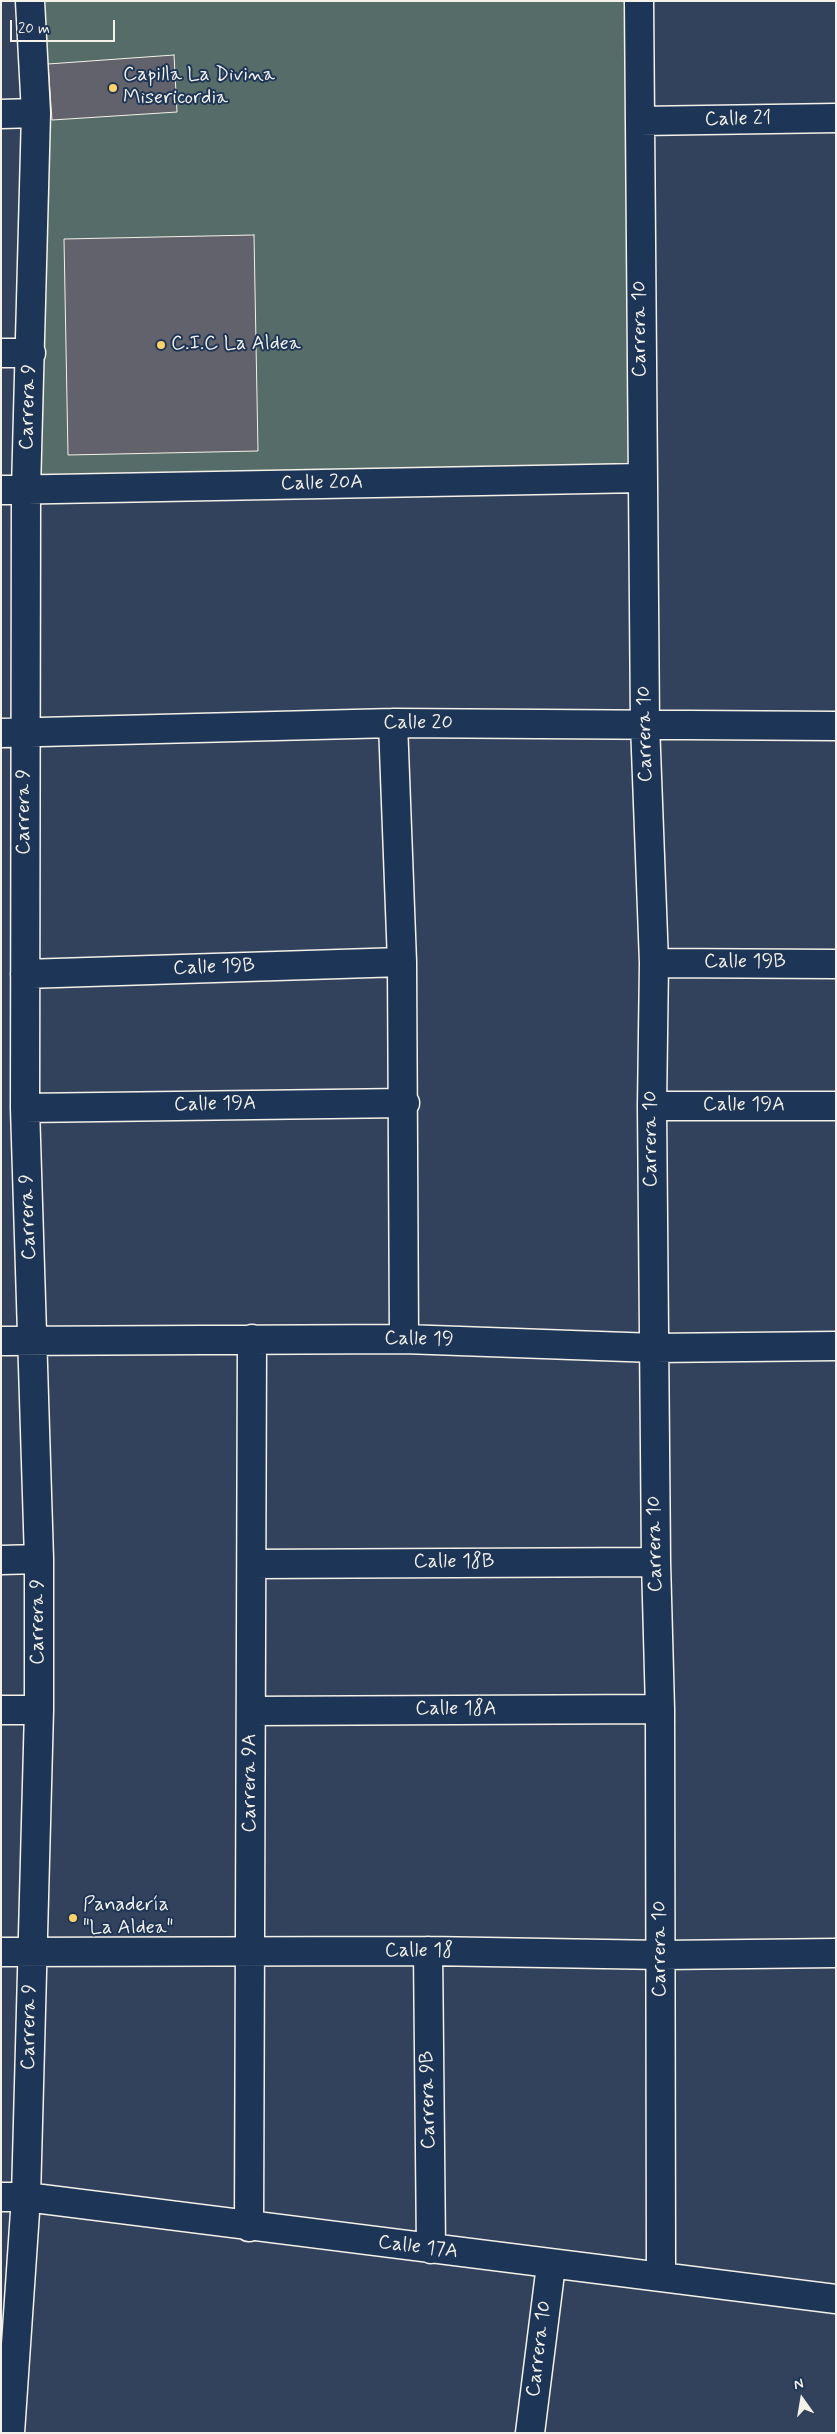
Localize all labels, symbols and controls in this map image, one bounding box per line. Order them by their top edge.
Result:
scale bar [12,10,118,42]
text: 20 m [18,19,50,39]
place label: Capilla La Divina Misericordia [123,64,275,111]
marker: Capilla La Divina Misericordia [107,82,119,94]
street label: Calle 21 [704,107,772,133]
street label: Carrera 10 [629,281,653,377]
place label: C.I.C La Aldea [171,333,301,357]
marker: C.I.C La Aldea [155,339,167,351]
street label: Carrera 9 [16,364,42,450]
street label: Calle 20A [280,471,364,497]
street label: Carrera 10 [633,685,659,783]
street label: Calle 20 [383,712,453,736]
street label: Carrera 9 [13,769,37,855]
street label: Calle 19B [704,951,786,975]
street label: Calle 19B [173,955,255,981]
street label: Carrera 10 [640,1091,664,1187]
street label: Calle 19A [174,1092,256,1118]
street label: Calle 19A [703,1094,785,1118]
street label: Carrera 9 [16,1174,42,1260]
street label: Calle 19 [384,1327,454,1353]
street label: Carrera 10 [643,1495,669,1593]
street label: Calle 18B [414,1551,494,1575]
street label: Carrera 9 [27,1579,51,1665]
street label: Calle 18A [415,1698,497,1722]
street label: Carrera 9A [239,1733,263,1833]
place label: Panadería "La Aldea" [83,1894,173,1941]
street label: Carrera 10 [649,1901,673,1997]
marker: Panadería "La Aldea" [67,1912,79,1924]
street label: Calle 18 [385,1940,453,1964]
street label: Carrera 9 [17,1984,43,2070]
street label: Carrera 9B [416,2050,442,2150]
street label: Calle 17A [377,2231,459,2265]
street label: Carrera 10 [522,2300,558,2398]
north arrow [777,2374,827,2424]
text: N [792,2375,805,2394]

